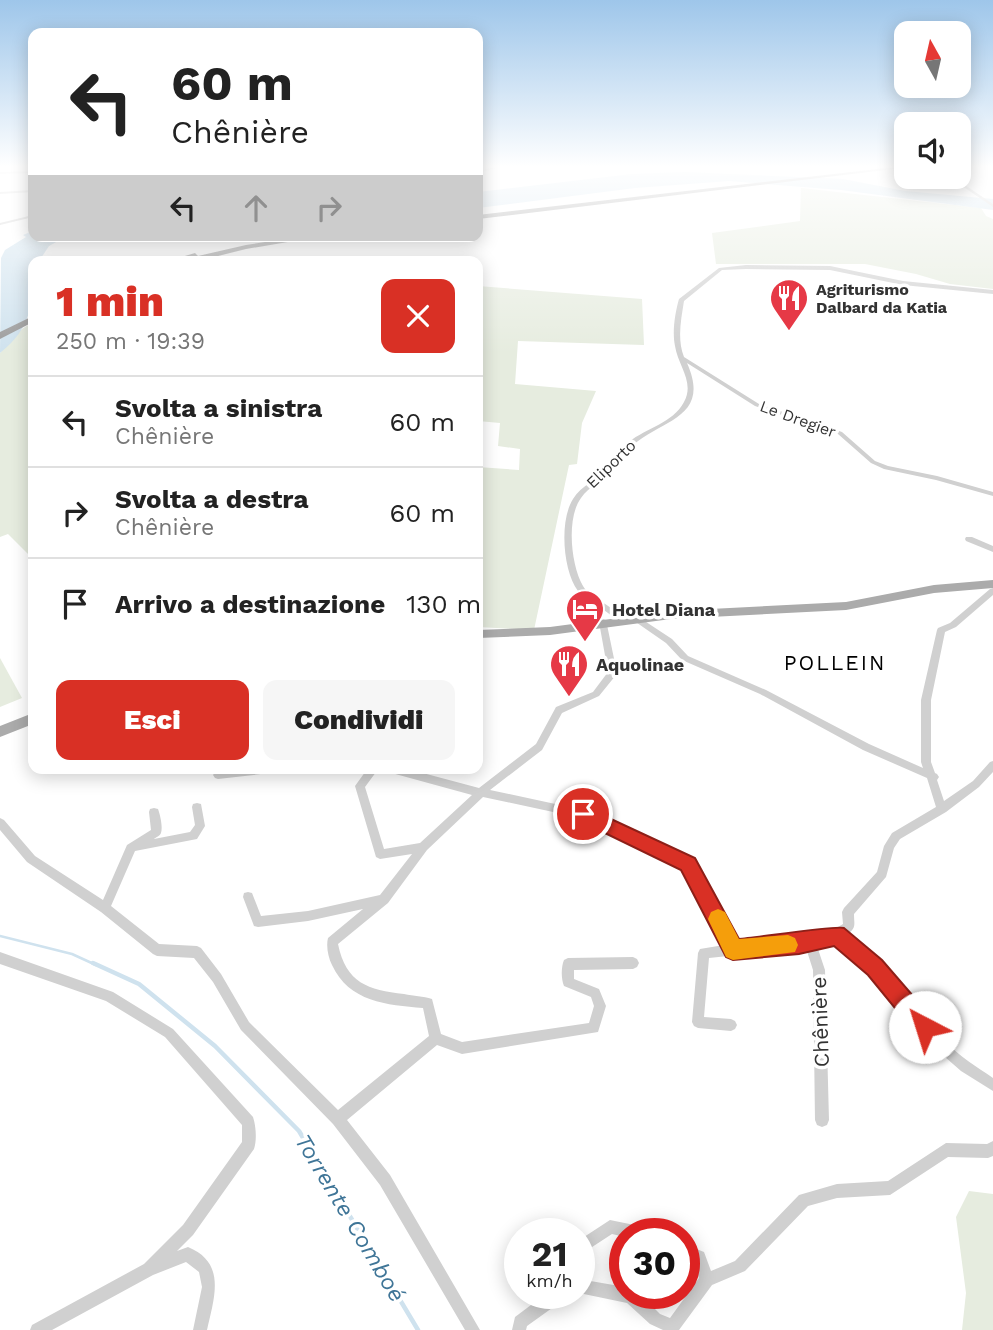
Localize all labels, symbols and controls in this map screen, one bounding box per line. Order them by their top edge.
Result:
north arrow [894,21,971,98]
map controls [894,21,971,189]
text: 60 m [171,54,293,112]
icon: left [56,56,147,147]
button: sound [894,112,971,189]
text: Chênière [171,113,309,151]
icon: left [164,189,202,227]
icon: ahead [237,189,275,227]
icon: right [310,189,348,227]
text: 1 min [56,277,164,326]
restaurant icon: Agriturismo Dalbard da Katia [768,277,810,332]
button: close [381,279,455,353]
place label: Agriturismo Dalbard da Katia [816,280,948,317]
text: 250 m · 19:39 [56,328,205,355]
text: Svolta a sinistra [115,393,322,423]
street label: Le Dregier [757,396,839,442]
icon: left [56,403,94,441]
text: 60 m [389,407,455,437]
text: Chênière [115,423,214,450]
street label: Eliporto [582,436,640,492]
text: Svolta a destra [115,484,308,514]
icon: right [56,494,94,532]
text: 60 m [389,498,455,528]
text: Chênière [115,514,214,541]
icon: arrive [56,585,94,623]
hotel icon: Hotel Diana [564,588,606,643]
text: Arrivo a destinazione [115,589,385,619]
text: 130 m [406,589,481,619]
place label: Hotel Diana [612,599,716,620]
restaurant icon: Aquolinae [548,643,590,698]
district label: POLLEIN [784,650,886,675]
place label: Aquolinae [596,654,684,675]
button: Esci [56,680,249,760]
button: Condividi [263,680,455,760]
pin [553,784,613,844]
icon: arrive [564,795,602,833]
street label: Chênière [806,976,834,1068]
position arrow [888,990,962,1064]
water label: Torrente Comboé [289,1129,411,1307]
speed limit sign: 30 [609,1218,700,1309]
text: 21 [532,1233,567,1275]
text: km/h [526,1270,573,1291]

